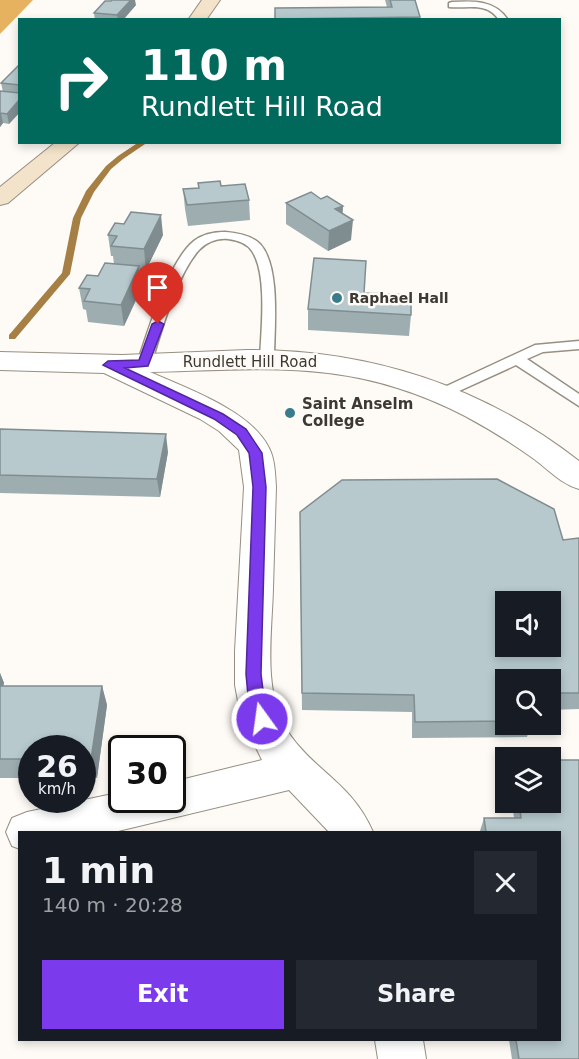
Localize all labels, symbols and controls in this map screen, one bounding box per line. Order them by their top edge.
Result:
text: 110 m [141,41,287,90]
icon: right [42,42,120,120]
text: Rundlett Hill Road [141,91,383,122]
pin [132,262,183,324]
icon: arrive [141,271,174,304]
place label: Raphael Hall [349,290,449,306]
marker: Raphael Hall [330,291,344,305]
street label: Rundlett Hill Road [183,353,317,371]
place label: Saint Anselm College [302,395,413,430]
marker: Saint Anselm College [283,406,297,420]
map controls [495,591,561,813]
button: sound [495,591,561,657]
button: search [495,669,561,735]
position arrow [230,687,294,751]
speed limit sign: 30 [108,735,186,813]
button: layers [495,747,561,813]
text: 26 [36,749,78,784]
text: km/h [38,780,76,798]
text: 1 min [42,850,155,891]
button: close [474,851,537,914]
text: 140 m · 20:28 [42,893,183,917]
button: Exit [42,960,284,1029]
button: Share [296,960,537,1029]

